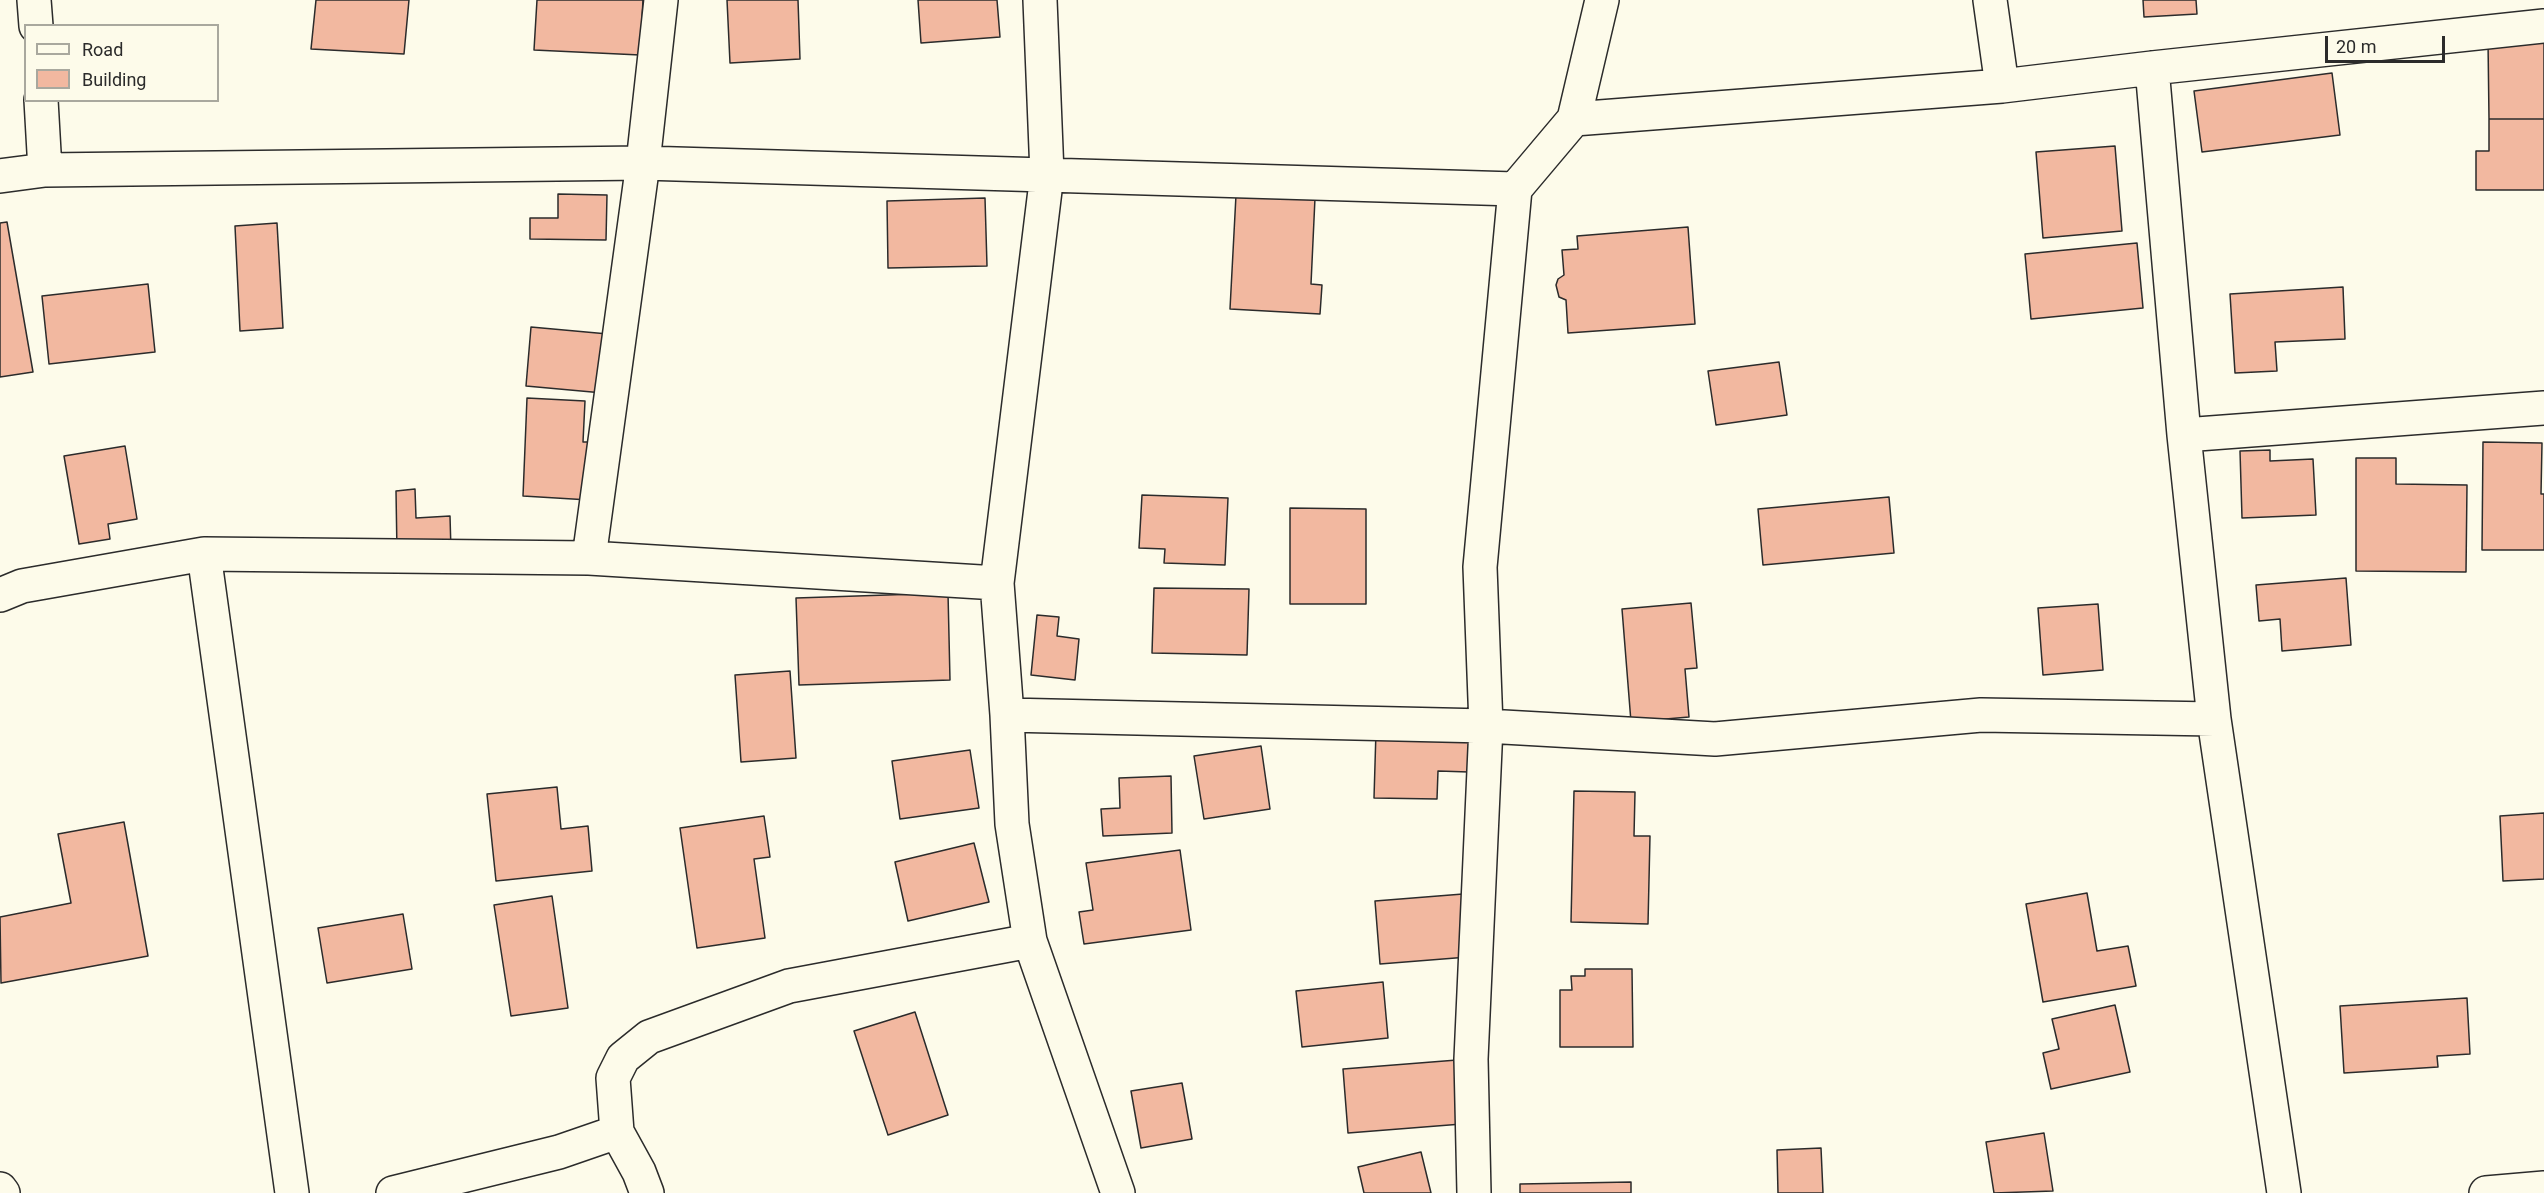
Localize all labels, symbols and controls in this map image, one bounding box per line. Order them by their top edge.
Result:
legend [24,24,219,102]
scale bar [2328,24,2448,62]
text: 20 m [2336,36,2376,57]
text: Road [82,39,123,60]
text: Building [82,69,146,90]

